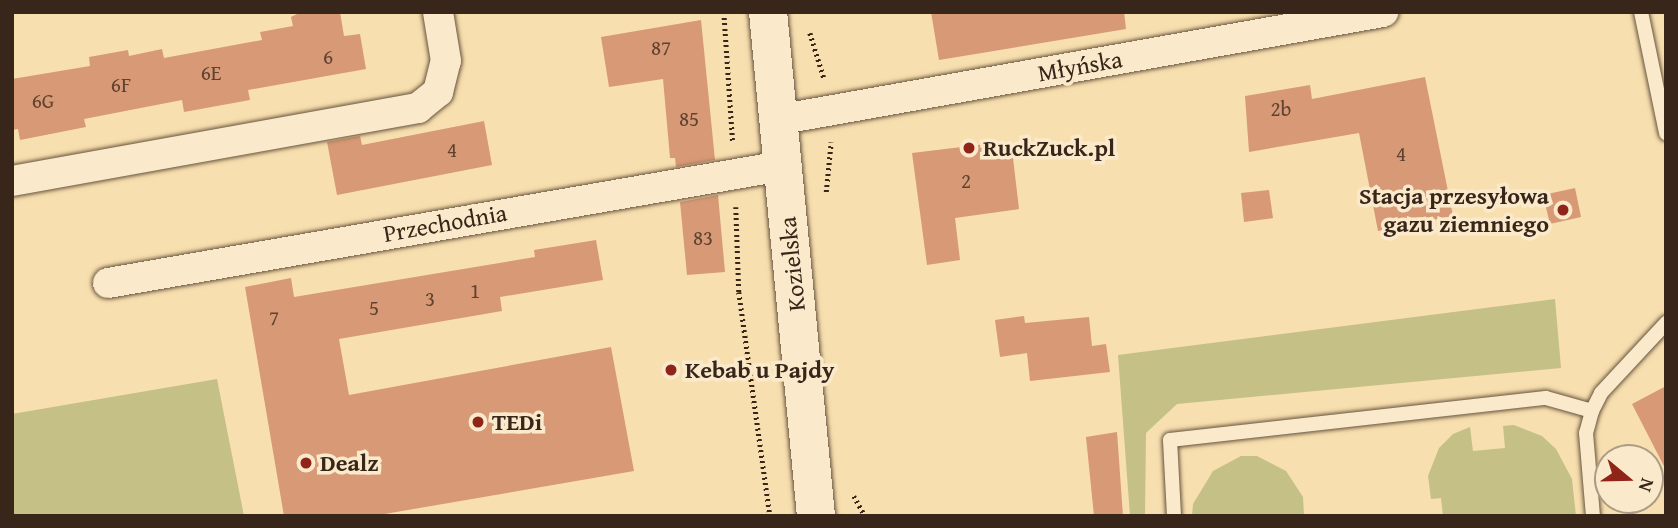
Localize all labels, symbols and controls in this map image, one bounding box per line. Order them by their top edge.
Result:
house number: 87 [651,35,671,61]
house number: 6 [323,44,333,70]
street label: Młyńska [1036,44,1124,88]
house number: 6E [201,60,221,86]
house number: 6F [111,72,131,98]
house number: 6G [32,88,54,114]
house number: 2b [1271,96,1291,122]
house number: 85 [679,106,699,132]
place label: RuckZuck.pl [983,134,1115,162]
house number: 4 [447,137,457,163]
marker: RuckZuck.pl [961,140,977,156]
house number: 4 [1396,141,1406,167]
house number: 2 [961,168,971,194]
place label: Stacja przesyłowa gazu ziemniego [1359,182,1549,238]
street label: Przechodnia [381,198,509,248]
marker: Stacja przesyłowa gazu ziemniego [1555,202,1571,218]
street label: Kozielska [773,215,811,313]
house number: 83 [693,225,713,251]
house number: 1 [470,278,480,304]
house number: 3 [425,286,435,312]
house number: 5 [369,295,379,321]
house number: 7 [269,305,279,331]
place label: Kebab u Pajdy [685,356,834,384]
marker: Kebab u Pajdy [663,362,679,378]
place label: TEDi [492,408,542,436]
marker: TEDi [470,414,486,430]
north arrow [1594,444,1664,514]
place label: Dealz [320,449,379,477]
marker: Dealz [298,455,314,471]
text: N [1632,475,1662,496]

